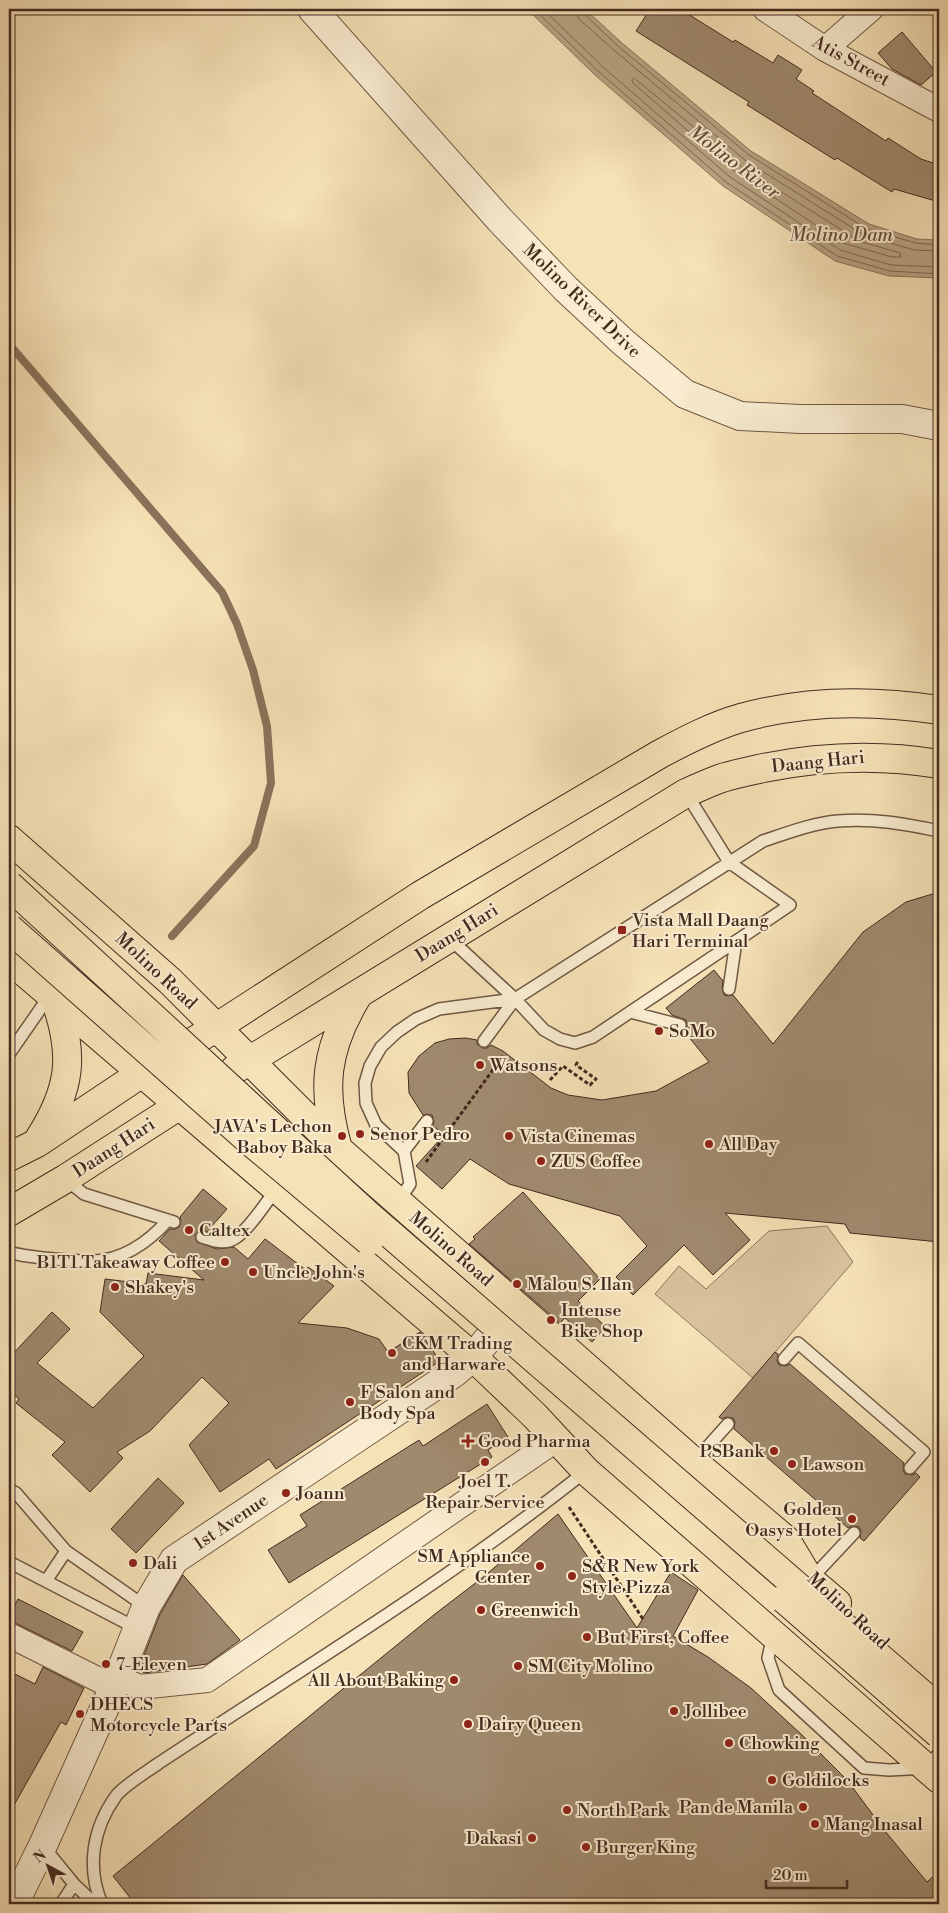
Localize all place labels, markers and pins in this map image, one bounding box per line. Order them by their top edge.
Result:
place label: Vista Mall Daang Hari Terminal [631,909,770,953]
marker: Vista Mall Daang Hari Terminal [616,924,628,936]
place label: SoMo [669,1020,715,1043]
marker: SoMo [653,1025,665,1037]
place label: Watsons [489,1054,557,1077]
marker: Watsons [474,1059,486,1071]
place label: JAVA's Lechon Baboy Baka [213,1115,333,1159]
place label: Senor Pedro [370,1123,470,1146]
place label: Vista Cinemas [518,1125,635,1148]
marker: Senor Pedro [354,1128,366,1140]
marker: JAVA's Lechon Baboy Baka [336,1130,348,1142]
marker: Vista Cinemas [503,1130,515,1142]
place label: All Day [718,1133,778,1156]
marker: All Day [703,1138,715,1150]
place label: ZUS Coffee [551,1150,641,1173]
marker: ZUS Coffee [535,1155,547,1167]
place label: Caltex [199,1219,251,1242]
marker: Caltex [183,1224,195,1236]
place label: B1T1 Takeaway Coffee [36,1251,215,1274]
marker: B1T1 Takeaway Coffee [219,1256,231,1268]
place label: Uncle John's [263,1261,365,1284]
marker: Uncle John's [247,1266,259,1278]
place label: Malou S. Ilan [527,1273,632,1296]
place label: Shakey's [125,1276,194,1299]
marker: Malou S. Ilan [511,1278,523,1290]
marker: Shakey's [109,1281,121,1293]
place label: Intense Bike Shop [560,1299,643,1343]
marker: Intense Bike Shop [545,1314,557,1326]
place label: CKM Trading and Harware [402,1332,513,1376]
marker: CKM Trading and Harware [386,1347,398,1359]
place label: F Salon and Body Spa [359,1381,456,1425]
marker: F Salon and Body Spa [344,1396,356,1408]
place label: Good Pharma [478,1430,591,1453]
marker: Good Pharma [462,1435,474,1447]
place label: PSBank [699,1440,766,1463]
marker: PSBank [768,1445,780,1457]
place label: Lawson [802,1453,865,1476]
marker: Joel T. Repair Service [479,1456,491,1468]
marker: Lawson [786,1458,798,1470]
place label: Joel T. Repair Service [425,1470,545,1514]
place label: Joann [295,1482,345,1505]
marker: Joann [280,1487,292,1499]
place label: Golden Oasys Hotel [745,1498,843,1542]
marker: Golden Oasys Hotel [846,1513,858,1525]
place label: SM Appliance Center [418,1545,530,1589]
place label: Dali [143,1552,177,1575]
place label: S&R New York Style Pizza [582,1555,700,1599]
marker: Dali [127,1557,139,1569]
marker: SM Appliance Center [534,1560,546,1572]
marker: S&R New York Style Pizza [566,1570,578,1582]
place label: Greenwich [491,1599,579,1622]
marker: Greenwich [475,1604,487,1616]
place label: But First, Coffee [596,1626,729,1649]
marker: But First, Coffee [581,1631,593,1643]
place label: 7-Eleven [116,1653,187,1676]
place label: SM City Molino [528,1655,653,1678]
marker: 7-Eleven [100,1658,112,1670]
marker: SM City Molino [512,1660,524,1672]
place label: All About Baking [306,1669,445,1692]
marker: All About Baking [448,1674,460,1686]
place label: DHECS Motorcycle Parts [90,1693,227,1737]
place label: Jollibee [683,1700,747,1723]
marker: Jollibee [668,1705,680,1717]
marker: DHECS Motorcycle Parts [74,1708,86,1720]
place label: Dairy Queen [478,1713,581,1736]
marker: Dairy Queen [462,1718,474,1730]
place label: Chowking [739,1732,820,1755]
marker: Chowking [723,1737,735,1749]
place label: Goldilocks [782,1769,870,1792]
marker: Goldilocks [766,1774,778,1786]
place label: Pan de Manila [679,1796,794,1819]
place label: North Park [577,1799,669,1822]
marker: Pan de Manila [797,1801,809,1813]
marker: North Park [561,1804,573,1816]
place label: Mang Inasal [825,1813,923,1836]
marker: Mang Inasal [809,1818,821,1830]
place label: Dakasi [466,1827,522,1850]
marker: Dakasi [526,1832,538,1844]
place label: Burger King [595,1836,696,1859]
marker: Burger King [580,1841,592,1853]

